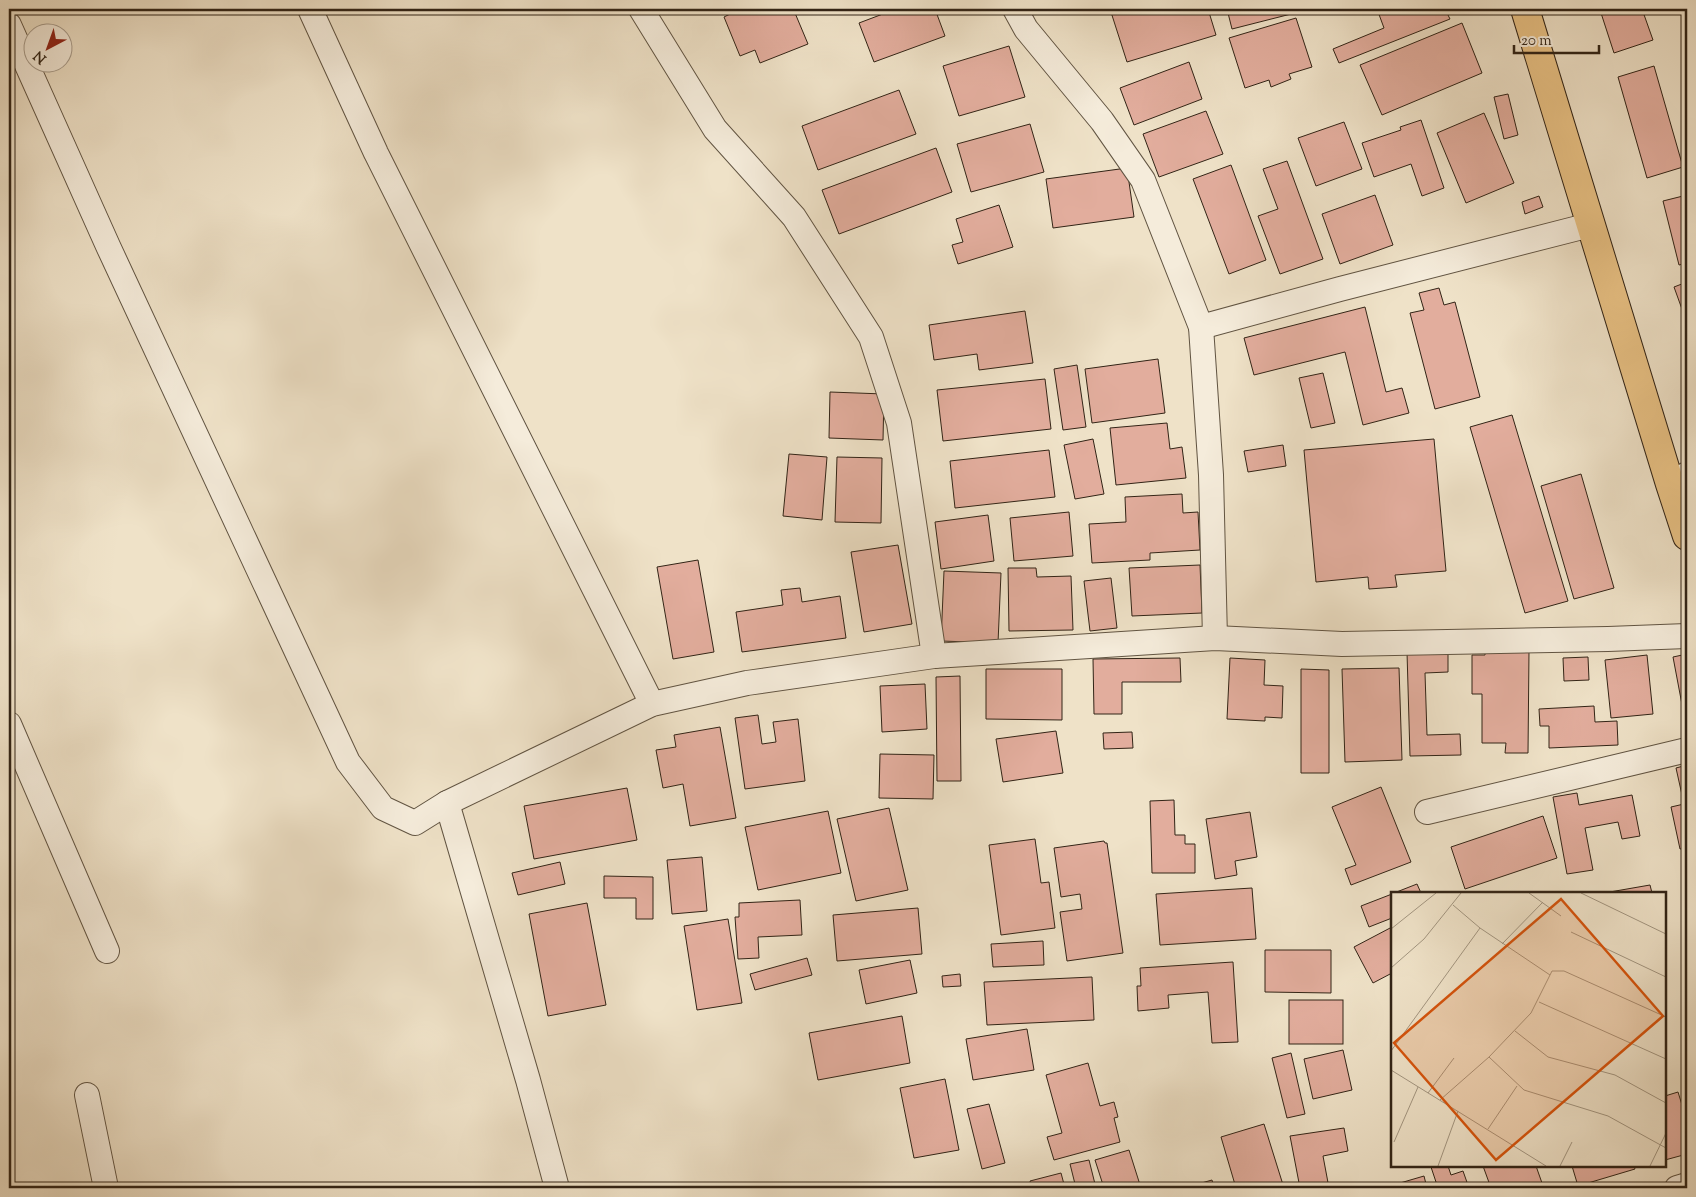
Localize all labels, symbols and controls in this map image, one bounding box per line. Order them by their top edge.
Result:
north arrow [22,22,72,72]
scale bar [1514,22,1598,54]
text: 20 m [1521,31,1552,52]
text: N [30,45,52,68]
inset map [1391,892,1666,1167]

